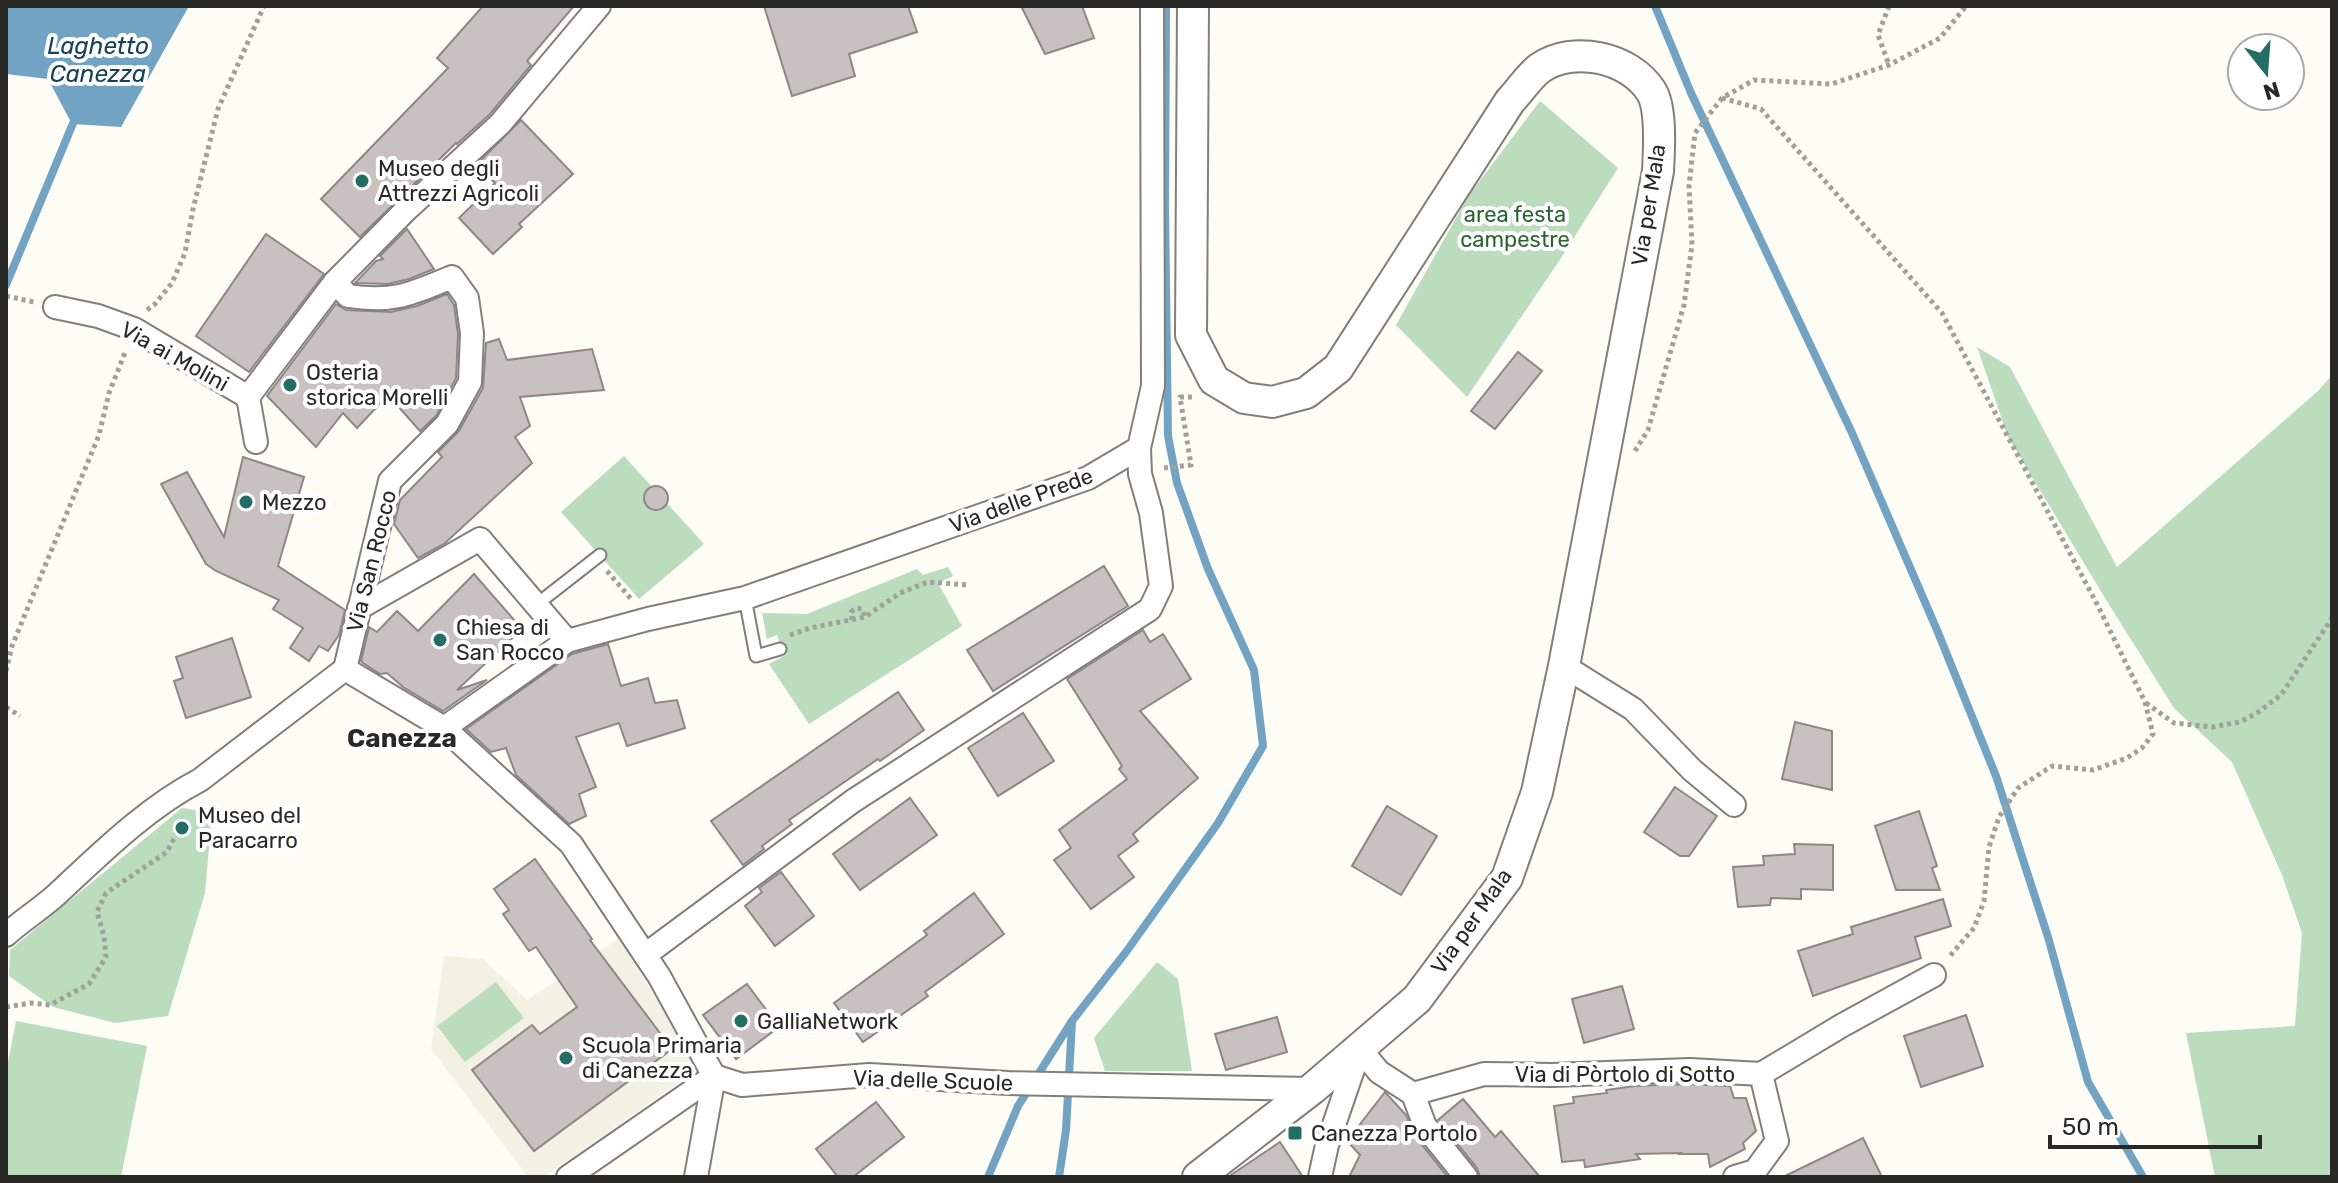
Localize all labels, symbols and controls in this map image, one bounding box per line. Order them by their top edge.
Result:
water label: Laghetto Canezza [47,32,149,88]
north arrow [2226,32,2306,112]
text: N [2260,75,2283,106]
street label: Via per Mala [1626,142,1671,268]
place label: Museo degli Attrezzi Agricoli [378,155,539,207]
marker: Museo degli Attrezzi Agricoli [353,172,371,190]
park label: area festa campestre [1460,201,1570,253]
street label: Via ai Molini [116,316,234,397]
place label: Osteria storica Morelli [306,359,448,411]
marker: Osteria storica Morelli [281,376,299,394]
street label: Via delle Prede [946,462,1097,539]
street label: Via San Rocco [341,487,402,635]
place label: Mezzo [262,489,327,516]
marker: Mezzo [237,493,255,511]
place label: Chiesa di San Rocco [456,614,564,666]
marker: Chiesa di San Rocco [431,631,449,649]
district label: Canezza [347,723,457,754]
place label: Museo del Paracarro [198,802,301,854]
marker: Museo del Paracarro [173,819,191,837]
street label: Via per Mala [1425,863,1518,979]
place label: GalliaNetwork [757,1008,899,1035]
marker: GalliaNetwork [732,1012,750,1030]
place label: Scuola Primaria di Canezza [582,1032,742,1084]
marker: Scuola Primaria di Canezza [557,1049,575,1067]
street label: Via di Pòrtolo di Sotto [1515,1061,1735,1088]
street label: Via delle Scuole [852,1064,1014,1097]
scale bar [2050,1099,2260,1149]
text: 50 m [2062,1113,2119,1141]
place label: Canezza Portolo [1311,1120,1478,1147]
marker: Canezza Portolo [1286,1124,1304,1142]

